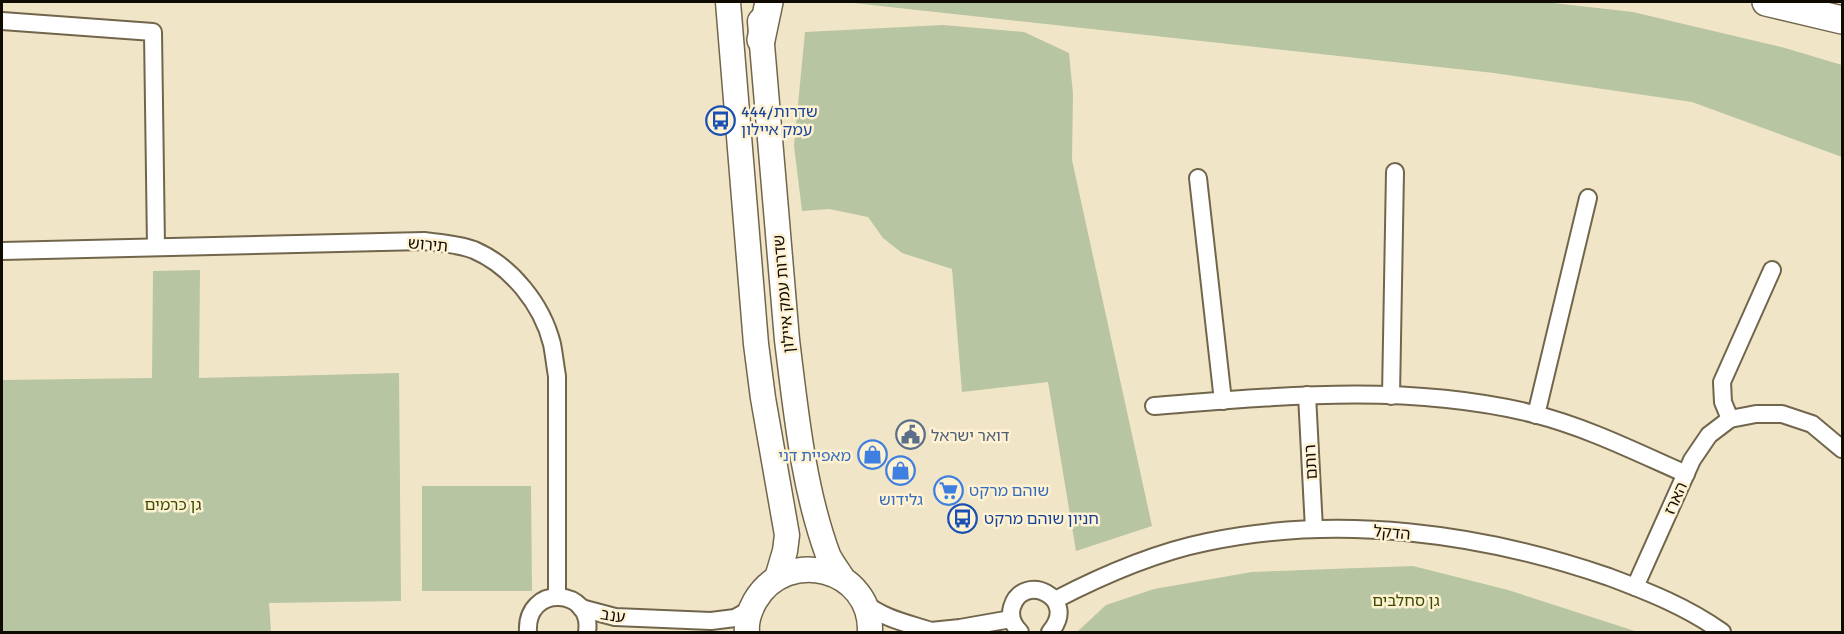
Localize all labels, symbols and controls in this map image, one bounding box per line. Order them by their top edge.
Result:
place label: 444/שדרות עמק איילון [741,102,818,140]
bus stop icon: 444/שדרות עמק איילון [704,104,736,136]
street label: תירוש [407,233,449,257]
street label: שדרות עמק איילון [769,234,799,354]
public building icon: דואר ישראל [894,419,926,451]
place label: דואר ישראל [931,426,1010,446]
shop icon: מאפיית דני [856,439,888,471]
street label: רותם [1300,444,1322,480]
place label: מאפיית דני [778,446,851,466]
shop icon: גלידוש [885,455,917,487]
supermarket icon: שוהם מרקט [932,474,964,506]
street label: הארז [1660,479,1692,518]
place label: שוהם מרקט [969,481,1049,501]
place label: גלידוש [879,490,923,510]
park label: גן כרמים [144,495,202,515]
bus stop icon: חניון שוהם מרקט [947,502,979,534]
place label: חניון שוהם מרקט [984,509,1099,529]
street label: הדקל [1373,521,1411,545]
park label: גן סחלבים [1372,591,1440,611]
street label: ענב [599,604,627,628]

